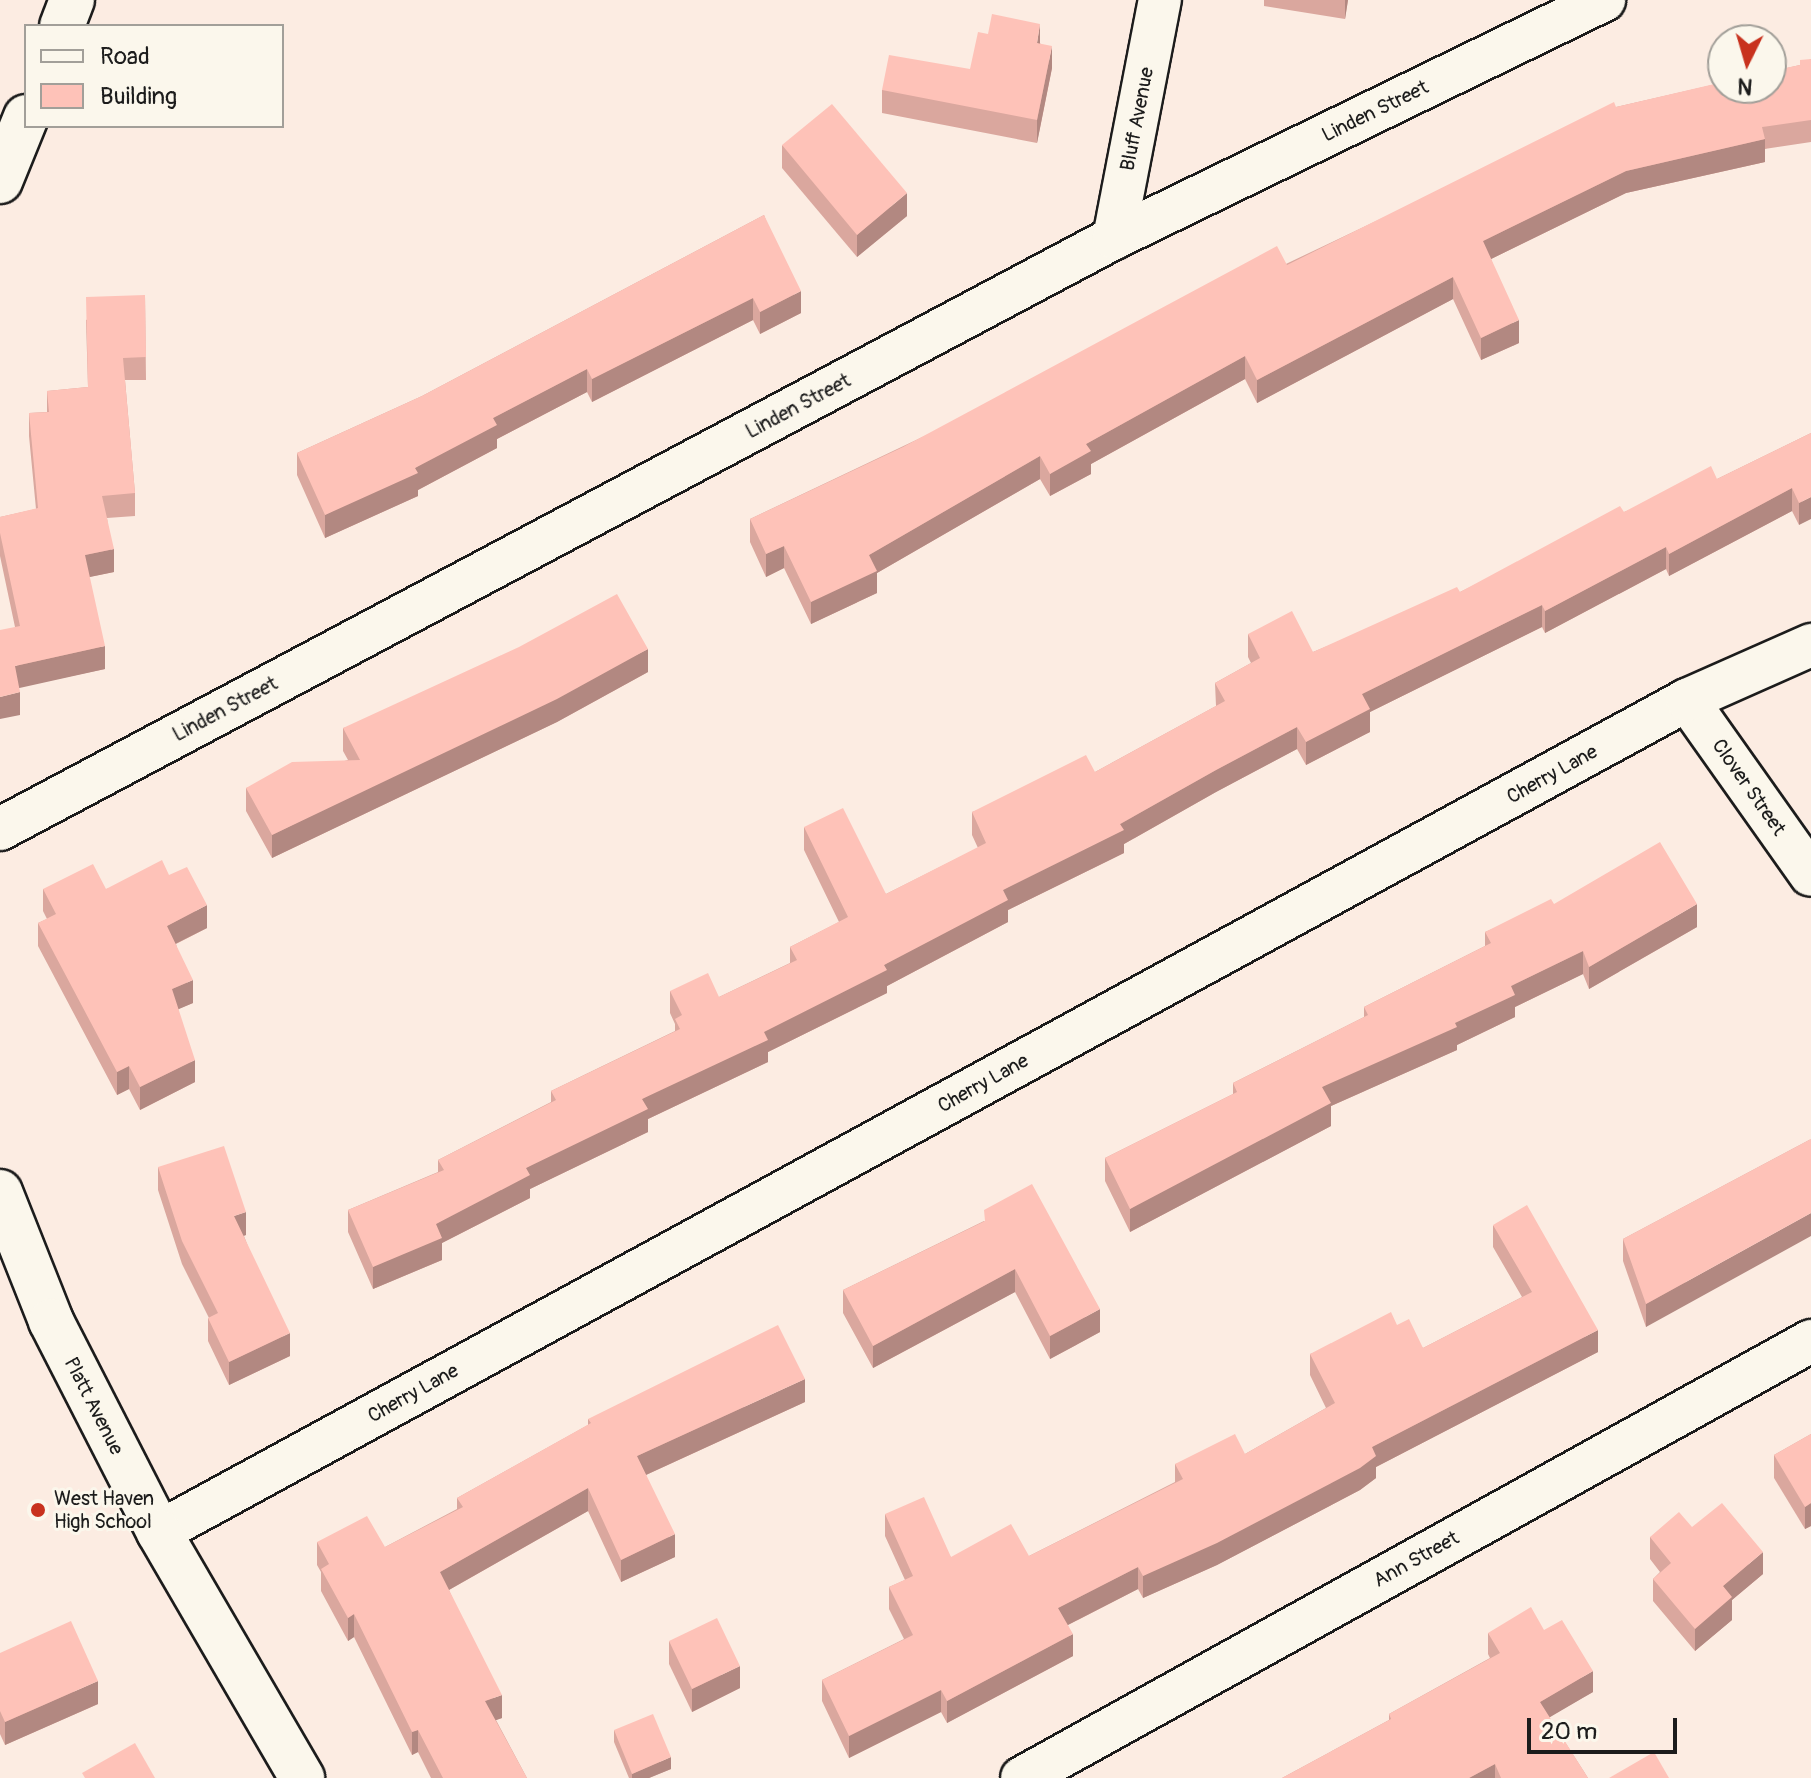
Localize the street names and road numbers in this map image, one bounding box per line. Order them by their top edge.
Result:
street label: Bluff Avenue [1115,65,1159,173]
street label: Linden Street [1318,75,1432,147]
street label: Linden Street [741,368,855,444]
street label: Linden Street [168,671,282,747]
street label: Clover Street [1707,734,1791,840]
street label: Cherry Lane [1502,739,1602,809]
street label: Cherry Lane [933,1048,1033,1118]
street label: Platt Avenue [59,1353,129,1459]
street label: Cherry Lane [363,1358,463,1428]
street label: Ann Street [1369,1526,1463,1592]

